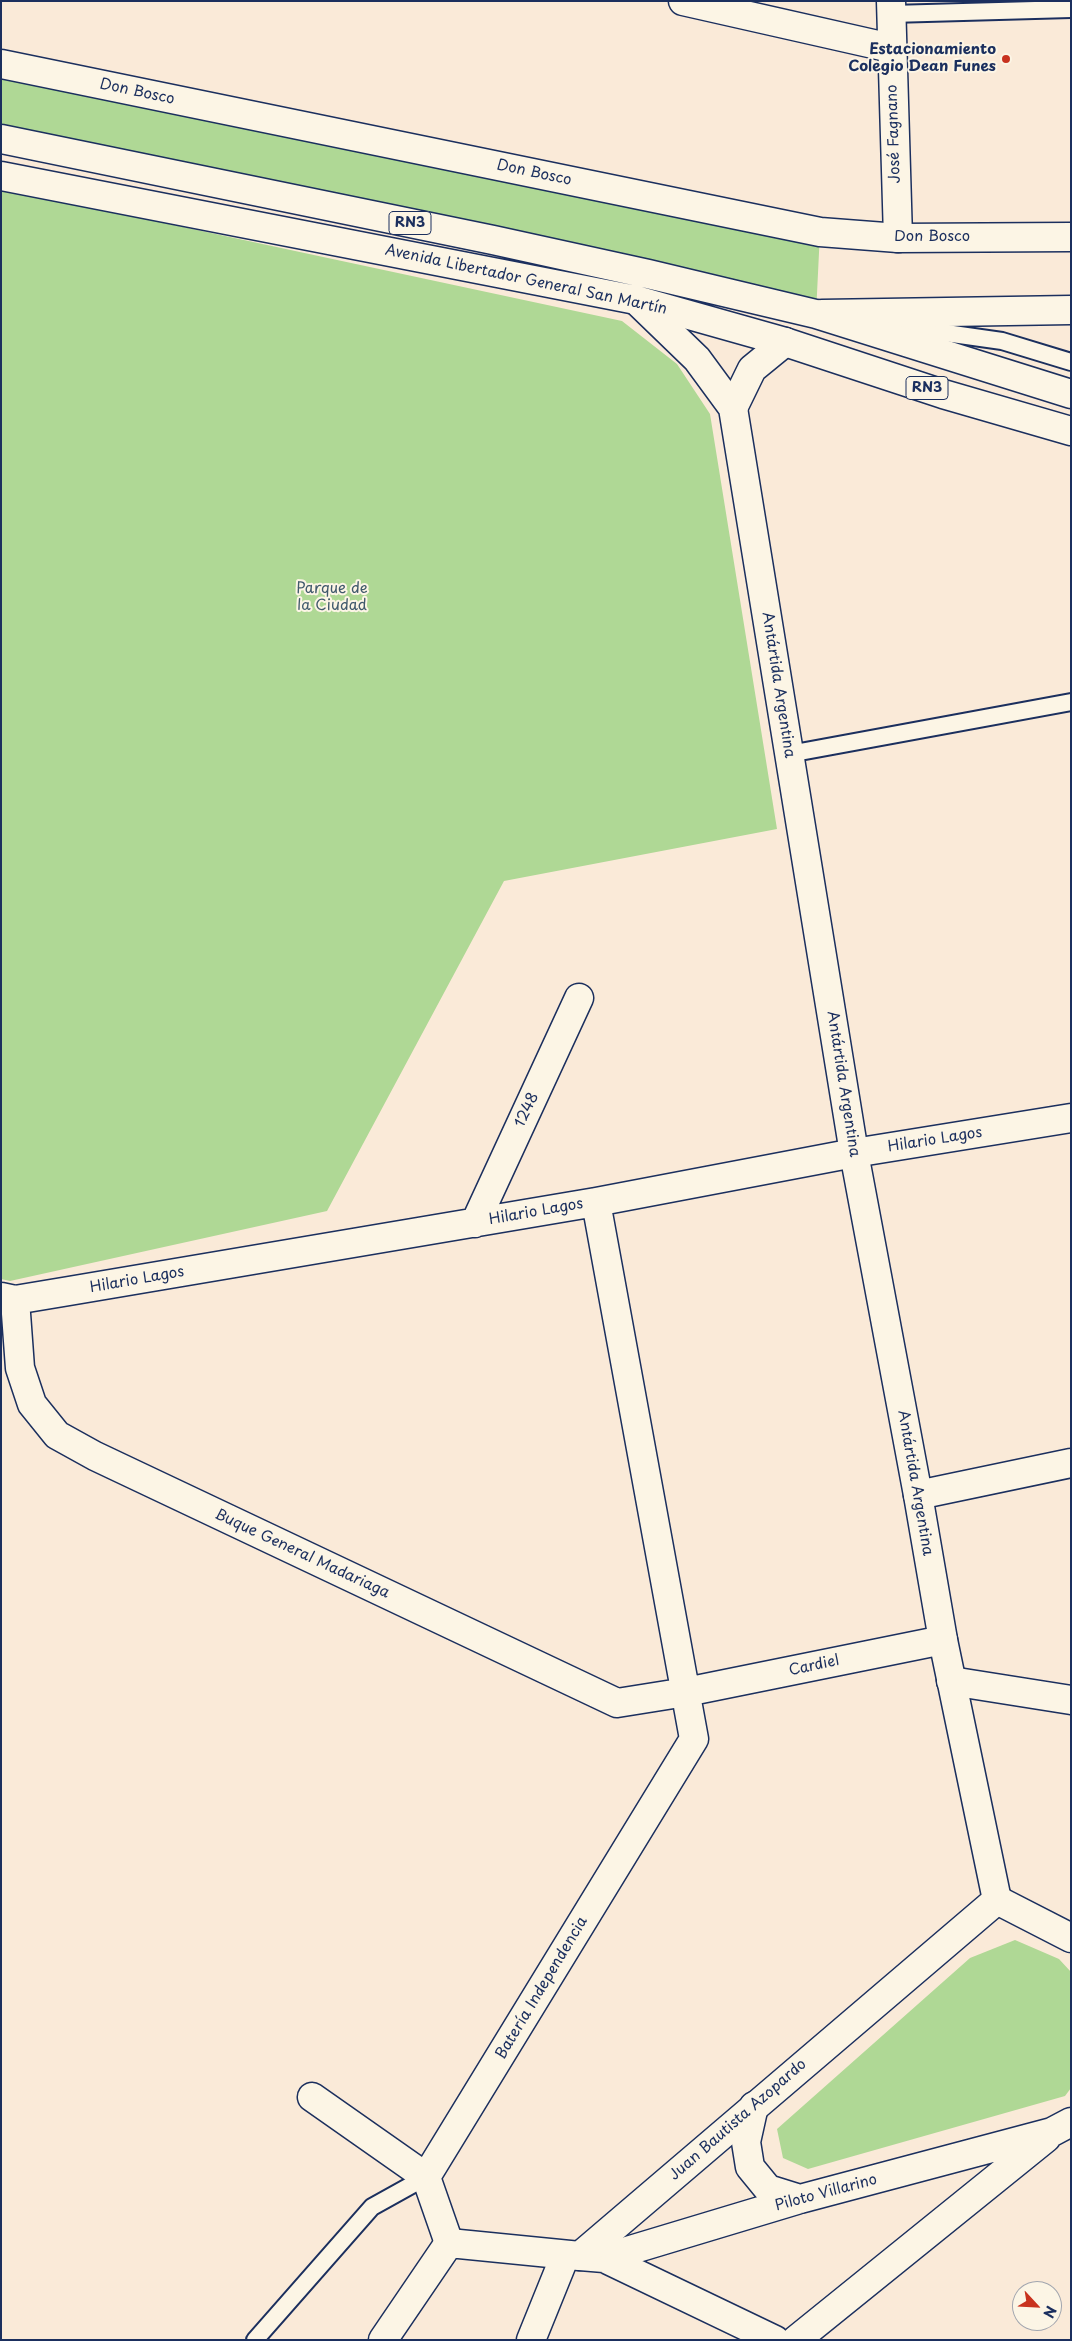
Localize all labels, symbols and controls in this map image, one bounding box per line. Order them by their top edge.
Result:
place label: Estacionamiento Colegio Dean Funes [848,41,996,76]
marker: Estacionamiento Colegio Dean Funes [1000,53,1012,65]
street label: Don Bosco [98,75,176,109]
street label: José Fagnano [883,84,905,184]
street label: Don Bosco [495,156,573,190]
road number: RN3 [389,212,431,234]
street label: Don Bosco [894,228,970,246]
street label: Avenida Libertador General San Martín [383,241,669,319]
road number: RN3 [906,376,948,399]
park label: Parque de la Ciudad [296,580,368,615]
street label: Antártida Argentina [758,611,798,759]
street label: Antártida Argentina [823,1010,863,1158]
street label: 1248 [511,1090,543,1130]
street label: Hilario Lagos [887,1124,983,1156]
street label: Hilario Lagos [487,1195,585,1229]
street label: Hilario Lagos [88,1263,186,1297]
street label: Antártida Argentina [893,1409,937,1557]
street label: Buque General Madariaga [212,1505,392,1603]
street label: Cardiel [787,1652,841,1680]
street label: Batería Independencia [492,1913,592,2063]
street label: Juan Bautista Azopardo [666,2056,810,2184]
street label: Piloto Villarino [773,2171,879,2215]
north arrow [1012,2281,1062,2331]
text: N [1038,2303,1062,2322]

